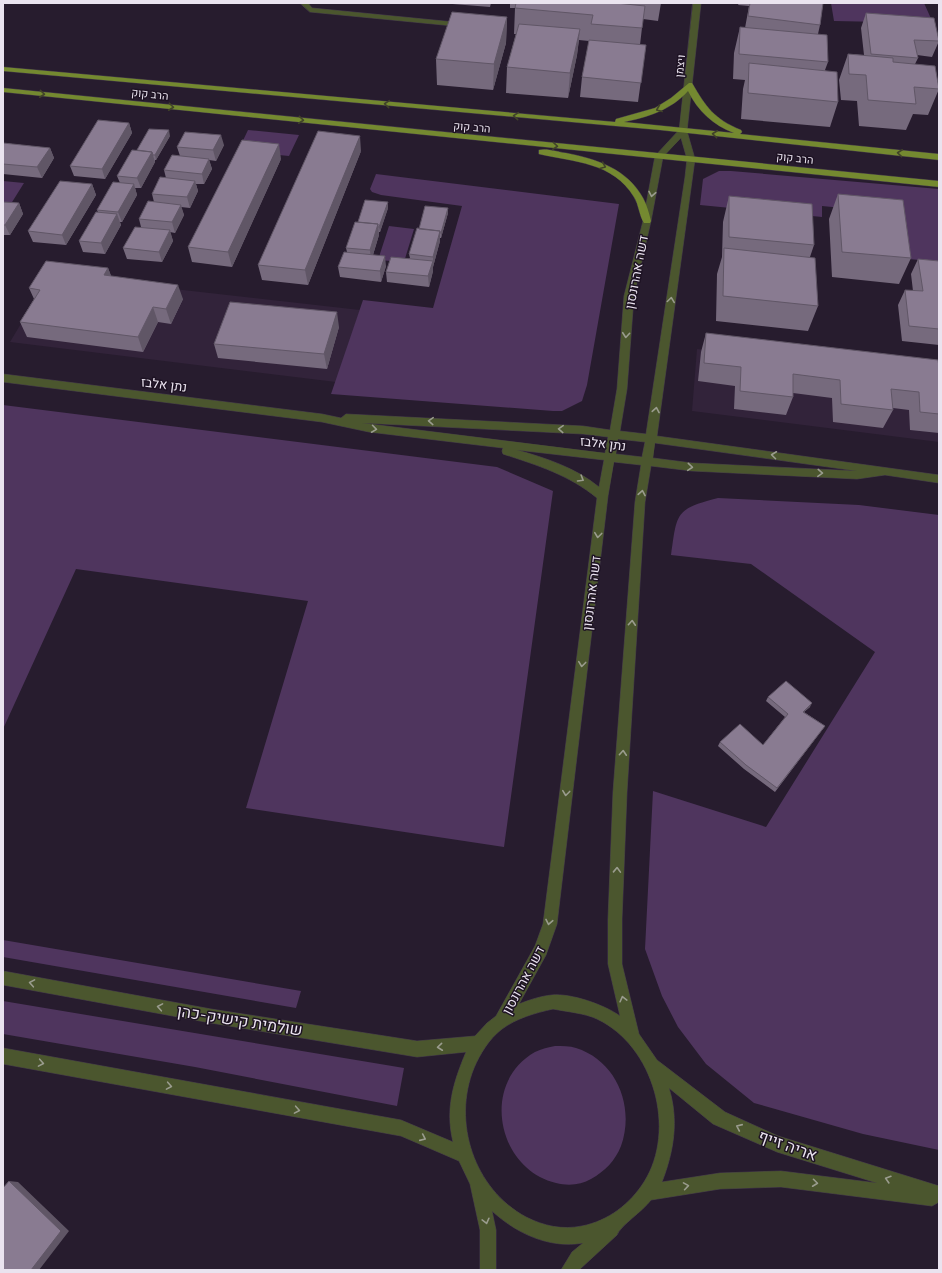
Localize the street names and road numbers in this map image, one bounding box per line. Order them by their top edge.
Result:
street label: ויצמן [673,54,688,78]
street label: הרב קוק [131,86,169,103]
street label: הרב קוק [453,119,491,136]
street label: הרב קוק [776,150,814,167]
street label: דשה אהרונסון [622,234,651,310]
street label: נתן אלבז [140,374,188,395]
street label: נתן אלבז [579,433,627,454]
street label: דשה אהרונסון [579,555,604,631]
street label: דשה אהרונסון [499,943,548,1017]
street label: שולמית קישיק-כהן [176,1001,304,1040]
street label: אריה זייף [756,1126,820,1165]

